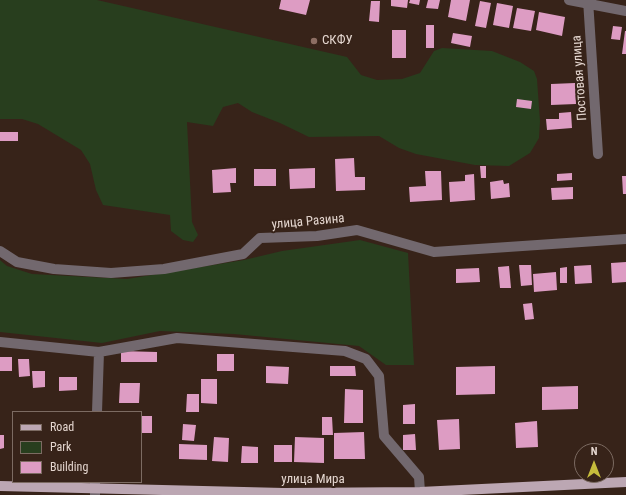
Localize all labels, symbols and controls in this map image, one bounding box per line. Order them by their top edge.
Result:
place label: СКФУ [322,33,353,49]
street label: Постовая улица [569,35,591,121]
marker: СКФУ [309,36,319,46]
street label: улица Разина [271,211,345,233]
legend [12,411,142,483]
text: Road [50,420,74,434]
text: Park [50,440,71,454]
north arrow [574,443,614,483]
text: N [591,445,597,458]
text: Building [50,460,88,474]
street label: улица Мира [281,472,345,488]

